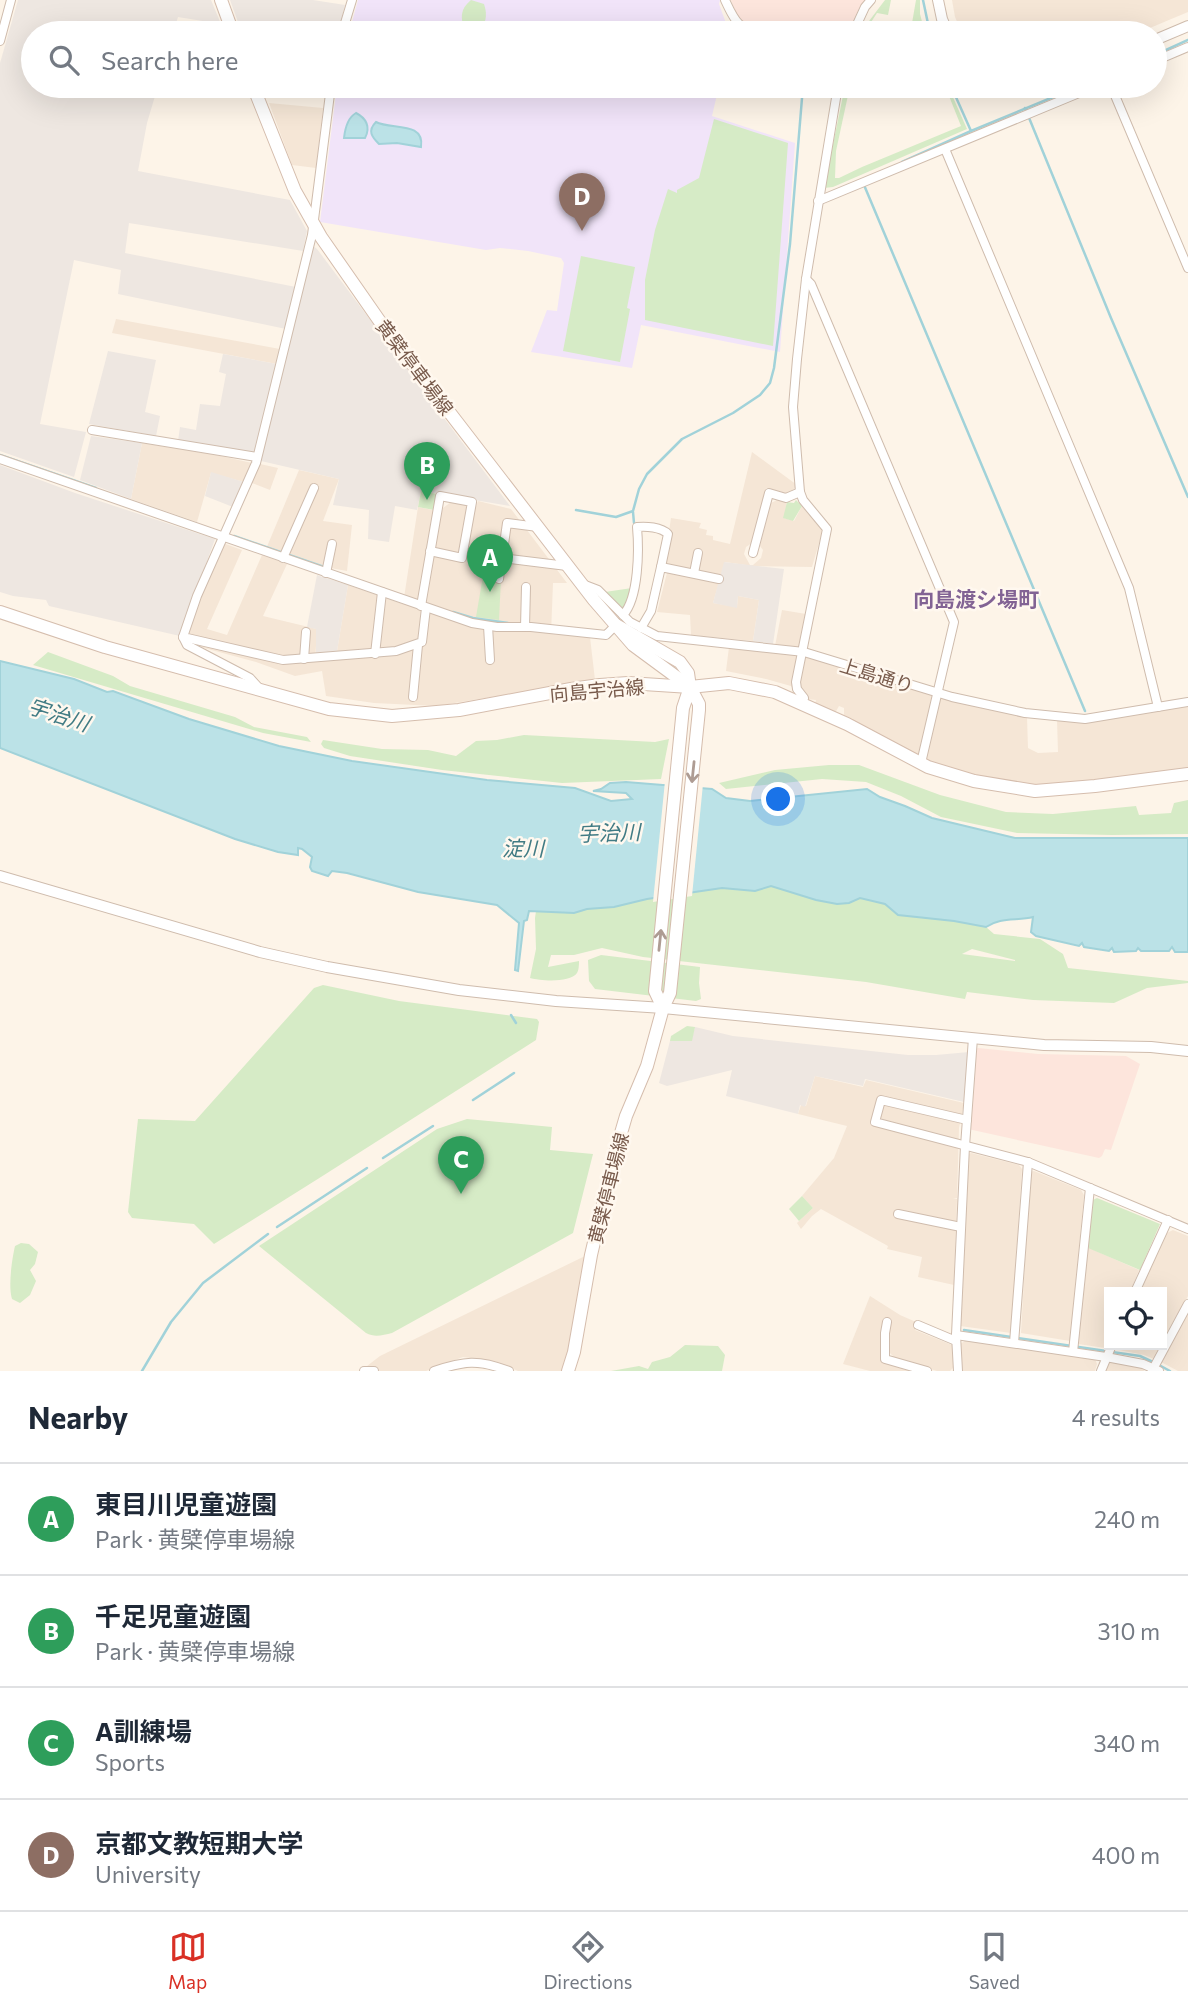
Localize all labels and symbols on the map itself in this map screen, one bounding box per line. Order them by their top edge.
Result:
pin: D [559,173,605,231]
street label: 黄檗停車場線 [372,315,458,419]
pin: B [404,442,450,500]
pin: A [467,534,513,592]
district label: 向島渡シ場町 [913,586,1039,611]
street label: 上島通り [837,653,917,697]
street label: 向島宇治線 [549,674,645,706]
water label: 宇治川 [25,692,95,736]
one-way arrow [686,760,699,782]
your location [761,782,795,816]
water label: 宇治川 [577,818,643,846]
water label: 淀川 [502,835,546,860]
one-way arrow [654,929,667,952]
street label: 黄檗停車場線 [583,1130,633,1246]
pin: C [438,1136,484,1194]

